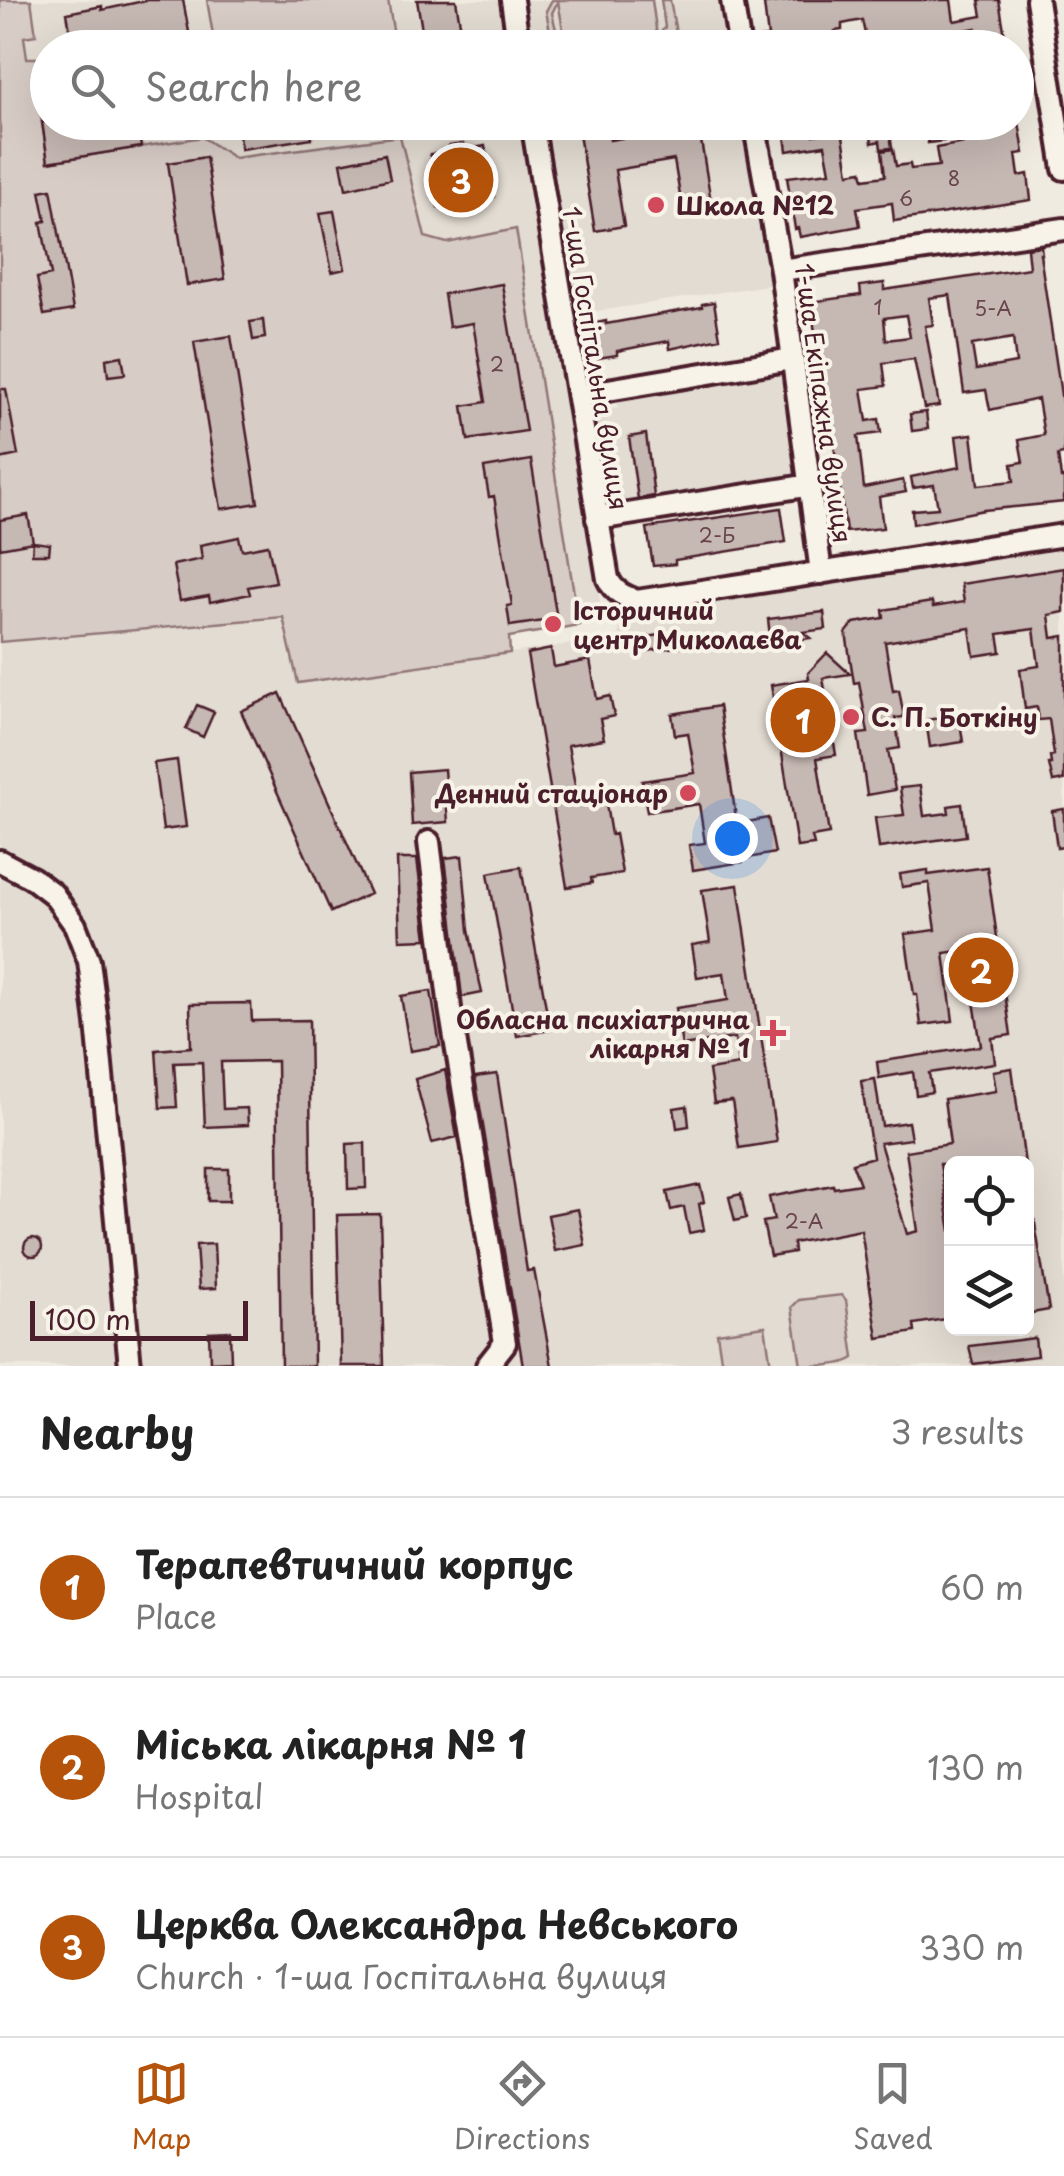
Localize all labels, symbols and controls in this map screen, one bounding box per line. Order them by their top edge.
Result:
search box [30,30,1034,140]
text: Search here [145,57,362,114]
icon: search [65,58,120,113]
pin: 3 [428,142,494,218]
house number: 8 [948,163,960,193]
house number: 6 [899,183,913,213]
place label: Школа №12 [676,186,834,224]
marker: Школа №12 [645,194,667,216]
street label: 1-ша Госпітальна вулиця [553,203,639,513]
street label: 1-ша Екіпажна вулиця [786,261,862,545]
house number: 1 [874,292,882,322]
house number: 5-А [974,293,1012,323]
house number: 2 [490,349,504,379]
house number: 2-Б [699,520,735,550]
place label: Історичний центр Миколаєва [573,591,802,658]
marker: Історичний центр Миколаєва [542,613,564,635]
pin: 1 [770,682,836,758]
place label: С. П. Боткіну [871,698,1037,736]
marker: С. П. Боткіну [840,706,862,728]
place label: Денний стаціонар [434,774,668,812]
marker: Денний стаціонар [677,782,699,804]
your location [707,813,758,864]
pin: 2 [948,932,1014,1008]
place label: Обласна психіатрична лікарня № 1 [456,1000,751,1067]
marker: Обласна психіатрична лікарня № 1 [760,1020,786,1046]
map controls [944,1156,1034,1336]
button: locate [944,1156,1034,1246]
house number: 2-А [785,1206,823,1236]
button: layers [944,1246,1034,1336]
scale bar [30,1296,248,1340]
text: 100 m [45,1297,131,1340]
text: Nearby [40,1400,194,1463]
text: 3 results [890,1407,1024,1455]
text: Терапевтичний корпус [135,1535,574,1592]
text: 1 [65,1563,80,1611]
text: 60 m [940,1563,1024,1611]
text: Place [135,1592,217,1640]
text: Міська лікарня № 1 [135,1715,526,1772]
text: 2 [61,1743,84,1791]
text: 130 m [927,1743,1024,1791]
text: Hospital [135,1772,263,1820]
text: Церква Олександра Невського [135,1895,738,1952]
text: 3 [62,1923,83,1971]
text: 330 m [919,1923,1024,1971]
text: Church · 1-ша Госпітальна вулиця [135,1952,668,2000]
tab: Map [131,2056,191,2159]
tab: Directions [454,2056,590,2159]
tab: Saved [853,2056,933,2159]

